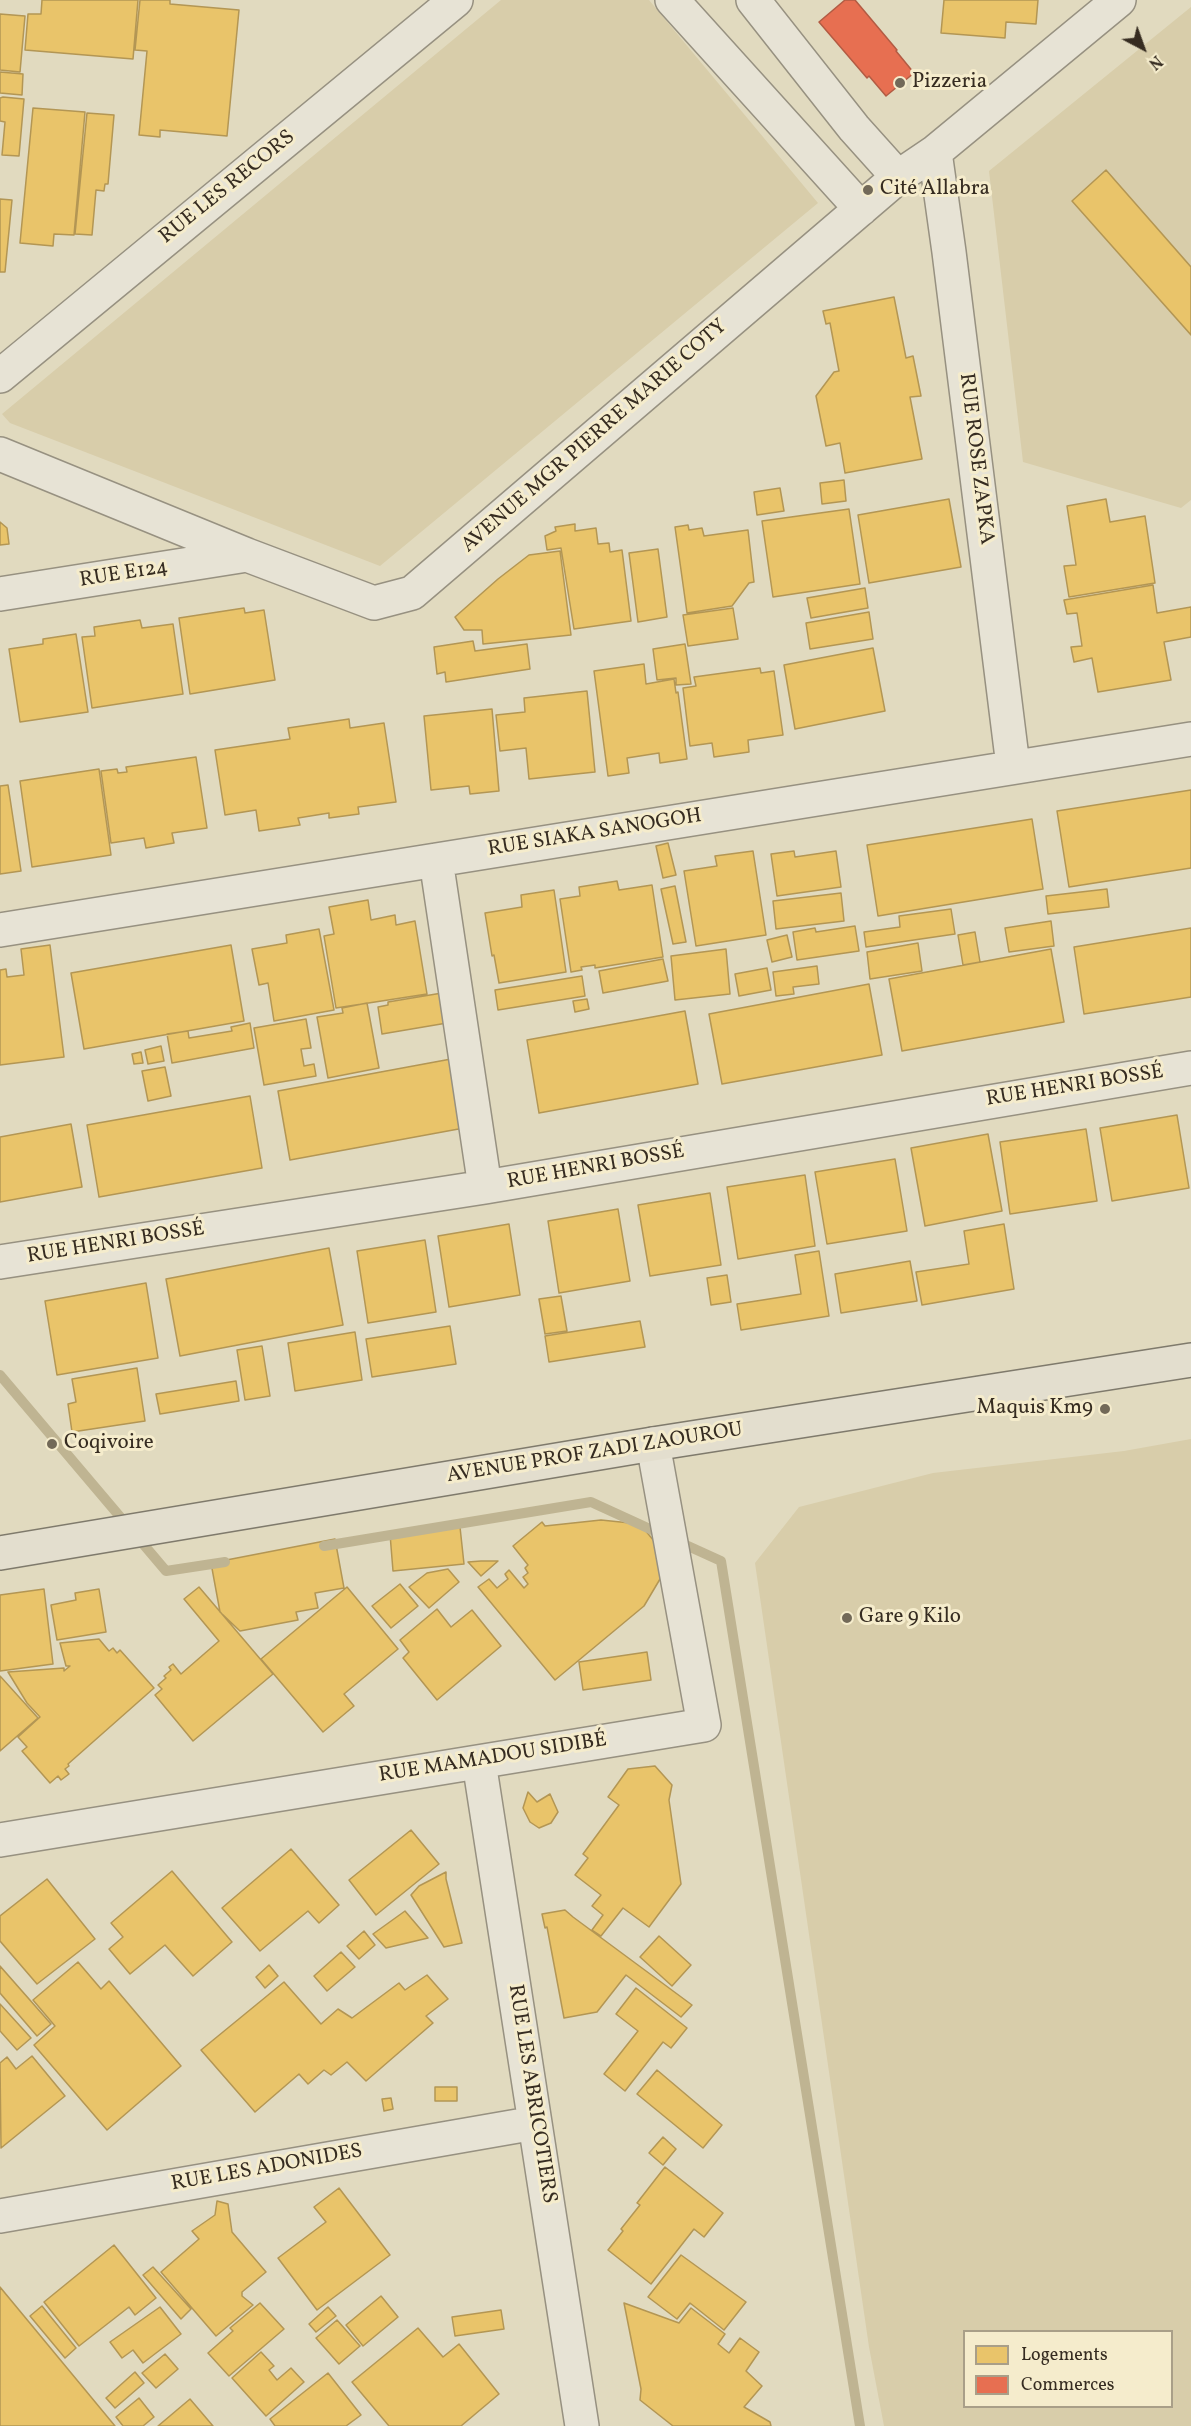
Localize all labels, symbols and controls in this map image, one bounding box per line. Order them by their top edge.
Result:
north arrow [1113,18,1173,78]
text: N [1143,49,1166,74]
place label: Pizzeria [912,70,987,96]
marker: Pizzeria [893,76,907,90]
street label: RUE LES RECORS [155,126,301,250]
place label: Cité Allabra [880,177,990,203]
marker: Cité Allabra [861,183,875,197]
street label: AVENUE MGR PIERRE MARIE COTY [457,315,733,559]
street label: RUE ROSE ZAPKA [952,372,998,546]
street label: RUE E124 [78,556,170,594]
street label: RUE SIAKA SANOGOH [486,805,704,863]
street label: RUE HENRI BOSSÉ [984,1061,1166,1113]
street label: RUE HENRI BOSSÉ [505,1140,687,1196]
street label: RUE HENRI BOSSÉ [25,1218,207,1270]
place label: Maquis Km9 [976,1396,1093,1422]
marker: Maquis Km9 [1098,1402,1112,1416]
street label: AVENUE PROF ZADI ZAOUROU [445,1418,745,1490]
place label: Coqivoire [64,1431,154,1457]
marker: Coqivoire [45,1437,59,1451]
place label: Gare 9 Kilo [859,1605,961,1631]
marker: Gare 9 Kilo [840,1611,854,1625]
street label: RUE MAMADOU SIDIBÉ [377,1729,609,1789]
street label: RUE LES ABRICOTIERS [501,1983,561,2205]
street label: RUE LES ADONIDES [170,2140,364,2198]
legend [963,2330,1173,2408]
text: Logements [1021,2343,1108,2368]
text: Commerces [1021,2373,1115,2398]

